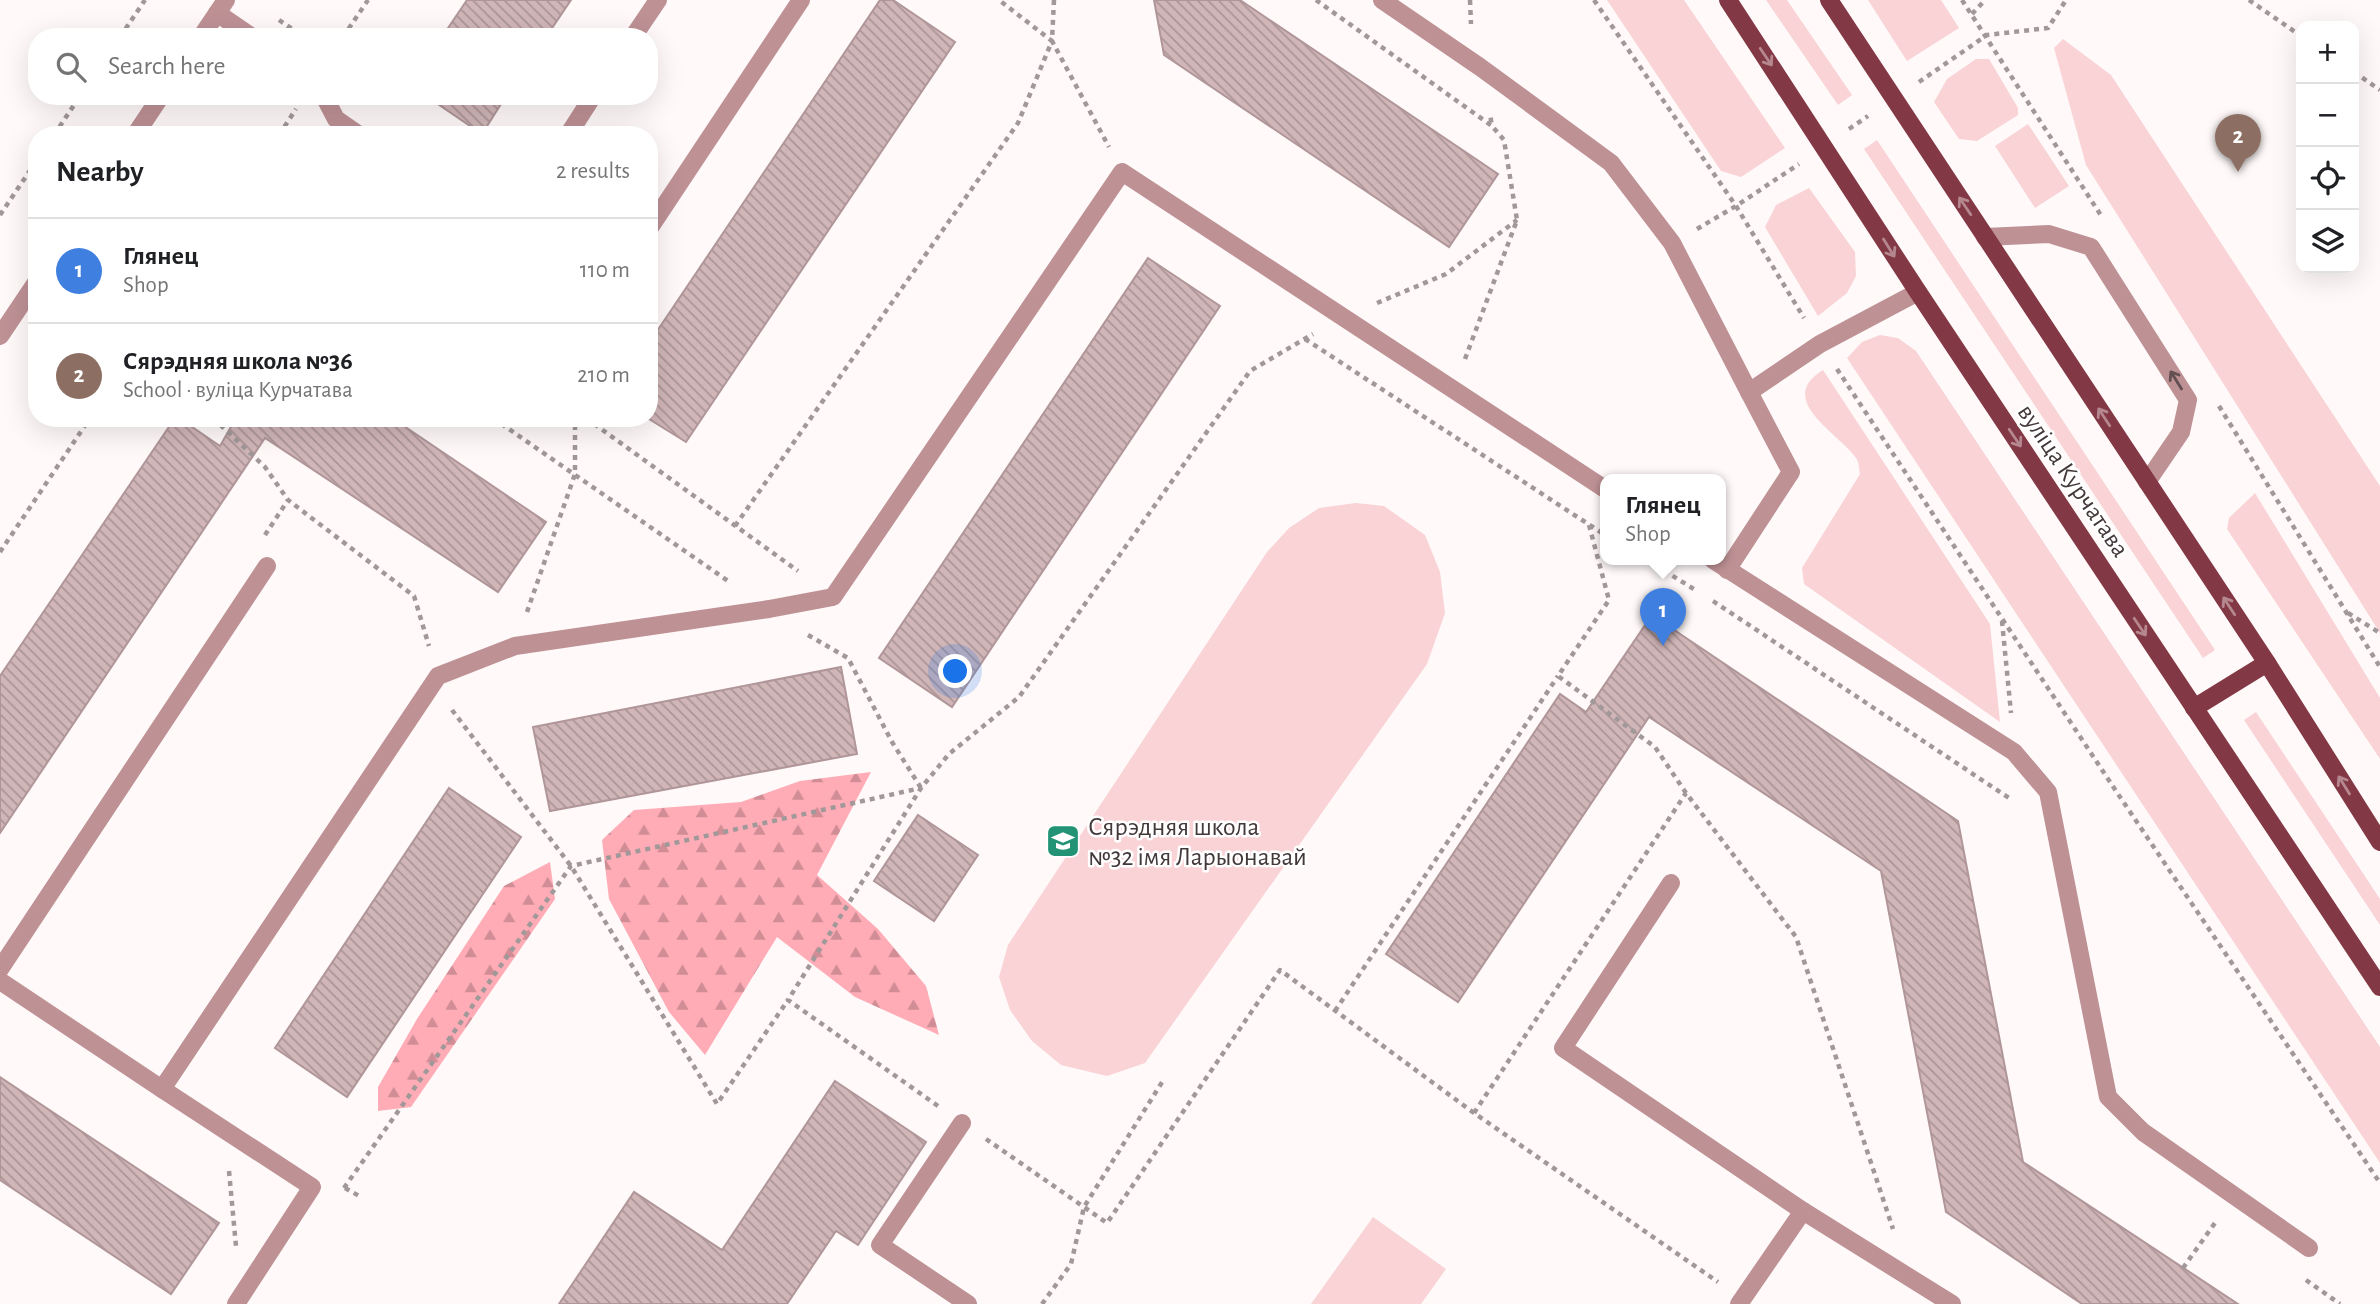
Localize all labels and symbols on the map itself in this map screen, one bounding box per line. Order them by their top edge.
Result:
one-way arrow [1758,47,1773,66]
pin: 2 [2215,114,2261,172]
one-way arrow [1958,197,1972,217]
one-way arrow [1883,237,1897,257]
one-way arrow [2168,370,2182,390]
street label: вуліца Курчатава [2013,400,2134,562]
one-way arrow [2097,407,2111,427]
one-way arrow [2007,428,2022,447]
pin: 1 [1640,588,1686,646]
one-way arrow [2222,597,2236,617]
one-way arrow [2133,617,2148,636]
your location [938,654,972,688]
one-way arrow [2336,775,2350,795]
place label: Сярэдняя школа №32 імя Ларыонавай [1088,814,1307,870]
school or university icon: Сярэдняя школа №32 імя Ларыонавай [1044,822,1082,860]

